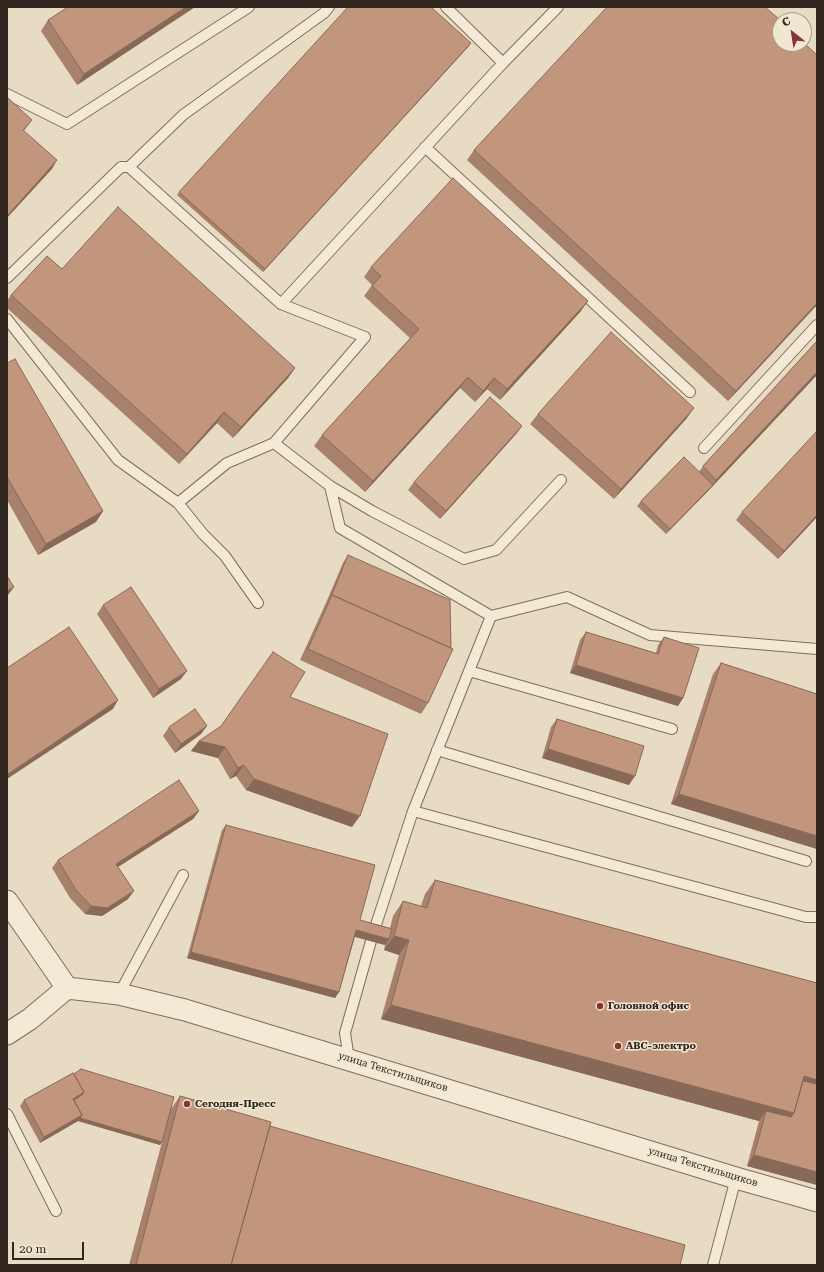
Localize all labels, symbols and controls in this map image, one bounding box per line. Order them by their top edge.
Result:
north arrow [772,12,812,52]
text: С [780,14,793,30]
place label: Головной офис [608,1000,689,1012]
marker: Головной офис [595,1001,605,1011]
place label: АВС-электро [626,1040,696,1052]
marker: АВС-электро [613,1041,623,1051]
street label: улица Текстильщиков [337,1050,449,1094]
place label: Сегодня-Пресс [195,1098,276,1110]
marker: Сегодня-Пресс [182,1099,192,1109]
street label: улица Текстильщиков [647,1145,759,1189]
scale bar [14,1234,86,1260]
text: 20 m [19,1242,46,1256]

